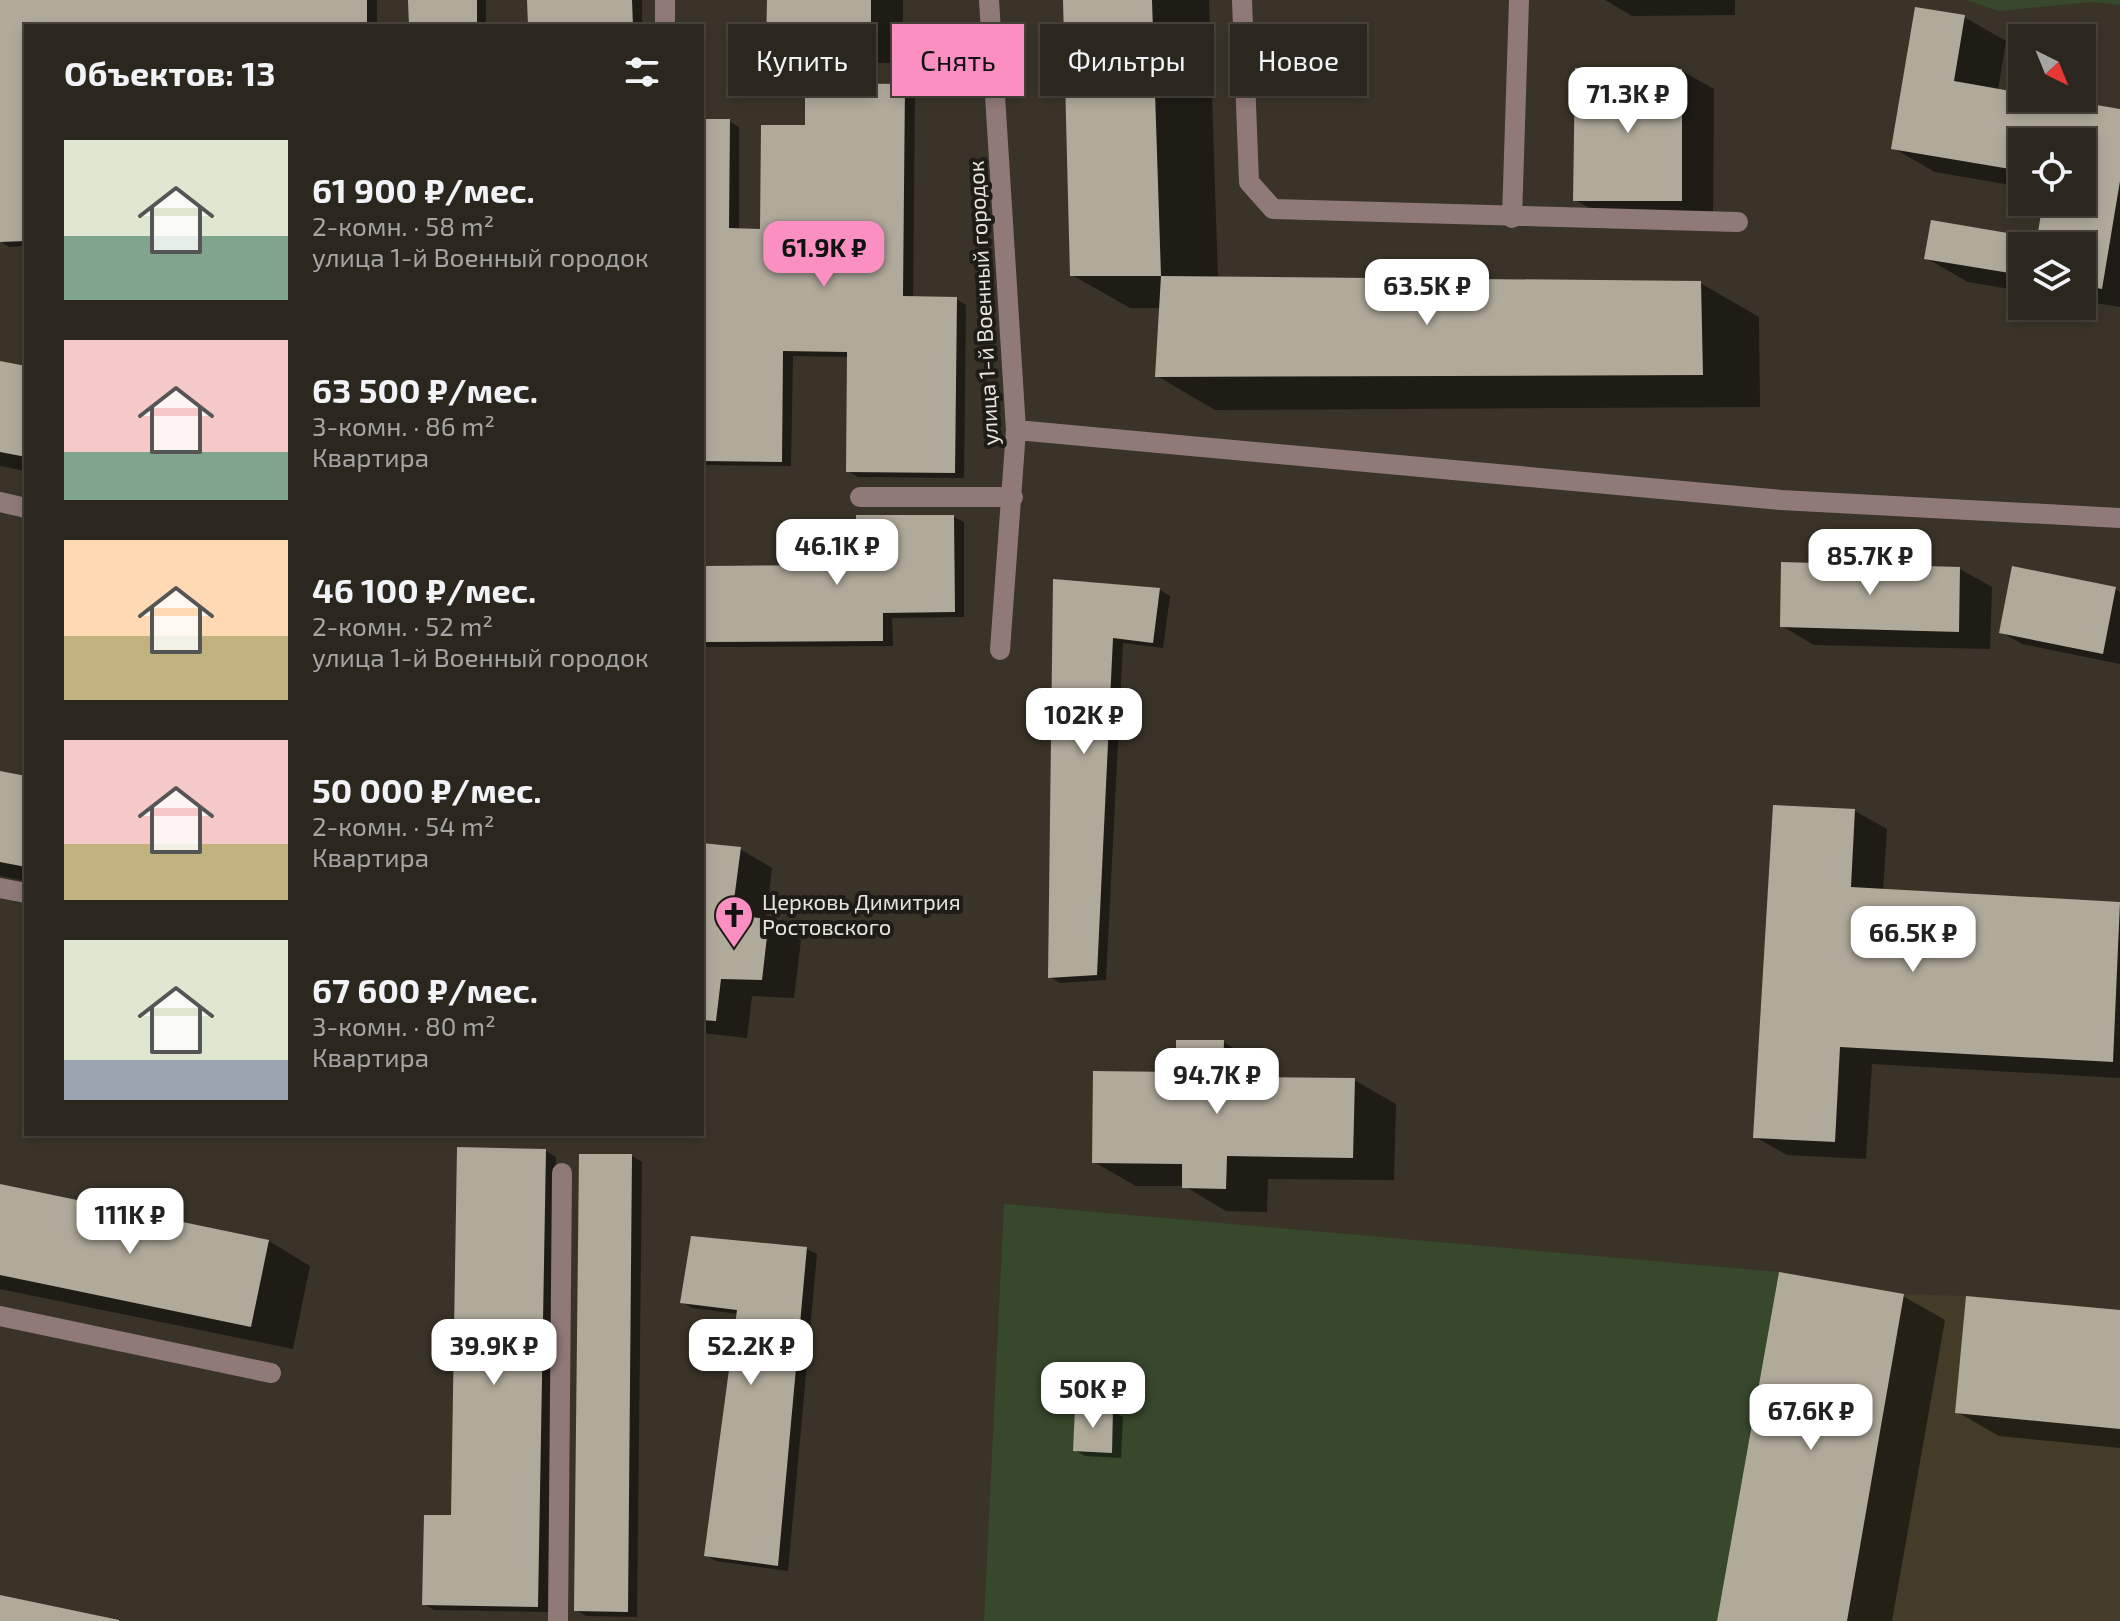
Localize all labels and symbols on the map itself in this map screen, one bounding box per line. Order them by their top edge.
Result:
north arrow [2008,24,2096,112]
pin: 71.3K ₽ [1554,67,1702,135]
street label: улица 1-й Военный городок [962,160,1003,446]
pin: 61.9K ₽ [750,221,898,289]
pin: 63.5K ₽ [1353,259,1501,327]
pin: 46.1K ₽ [763,519,911,587]
pin: 85.7K ₽ [1796,529,1944,597]
pin: 102K ₽ [1019,688,1149,756]
place label: Церковь Димитрия Ростовского [762,888,961,939]
church icon: Церковь Димитрия Ростовского [713,894,755,949]
pin: 66.5K ₽ [1839,906,1987,974]
pin: 94.7K ₽ [1143,1048,1291,1116]
pin: 111K ₽ [65,1188,195,1256]
pin: 39.9K ₽ [420,1319,568,1387]
pin: 52.2K ₽ [677,1319,825,1387]
pin: 50K ₽ [1037,1362,1149,1430]
pin: 67.6K ₽ [1737,1384,1885,1452]

